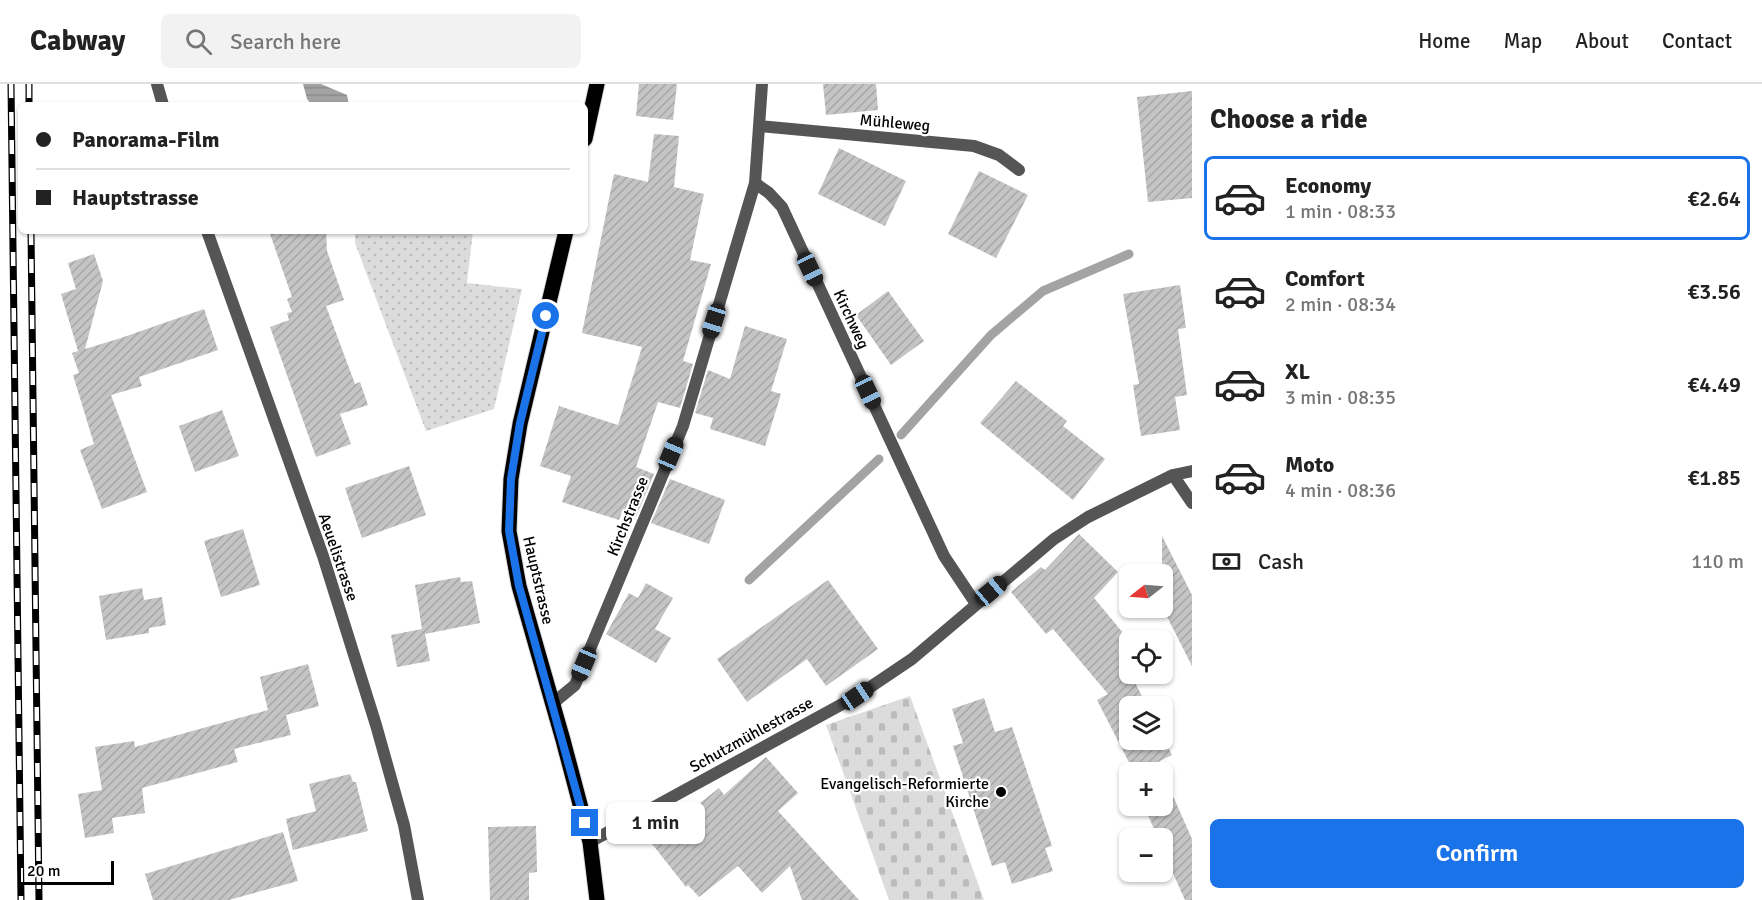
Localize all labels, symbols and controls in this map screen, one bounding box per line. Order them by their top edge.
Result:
search box [161,14,581,68]
text: Cabway [30,24,125,58]
icon: search [182,25,215,58]
text: Search here [230,28,341,55]
text: Home [1418,28,1471,54]
text: Map [1504,28,1542,54]
text: About [1575,28,1629,54]
text: Contact [1662,28,1732,54]
text: Choose a ride [1210,103,1368,136]
street label: Mühleweg [859,110,931,136]
text: Panorama-Film [72,126,219,153]
icon: car [1213,171,1267,225]
text: Economy [1285,172,1371,199]
text: Hauptstrasse [72,184,199,211]
text: €2.64 [1687,185,1741,212]
text: 1 min · 08:33 [1285,199,1396,224]
car [794,249,826,289]
icon: car [1213,264,1267,318]
text: Comfort [1285,265,1365,292]
text: €3.56 [1687,278,1741,305]
street label: Kirchweg [829,287,874,352]
text: 2 min · 08:34 [1285,292,1396,317]
car [700,301,728,341]
route start [532,302,559,329]
icon: car [1213,357,1267,411]
text: XL [1285,358,1310,385]
text: €4.49 [1687,371,1741,398]
car [852,372,884,412]
text: 3 min · 08:35 [1285,385,1396,410]
car [656,434,686,474]
icon: car [1213,450,1267,504]
text: Moto [1285,451,1334,478]
text: €1.85 [1687,464,1741,491]
street label: Kirchstrasse [603,474,653,559]
text: 4 min · 08:36 [1285,478,1396,503]
street label: Aeuelistrasse [314,511,362,604]
street label: Hauptstrasse [518,534,558,626]
icon: cash [1210,545,1243,578]
text: Cash [1258,548,1304,575]
text: 110 m [1691,549,1744,574]
north arrow [1119,564,1173,618]
map controls [1119,564,1173,882]
car [971,573,1011,609]
button: locate [1119,630,1173,684]
car [569,644,599,684]
car [837,678,877,714]
street label: Schutzmühlestrasse [686,693,817,777]
button: layers [1119,696,1173,750]
button: + [1119,762,1173,816]
place label: Evangelisch-Reformierte Kirche [820,774,989,812]
marker: Evangelisch-Reformierte Kirche [994,785,1008,799]
callout: 1 min [606,802,705,844]
route end [571,809,598,836]
text: 1 min [632,810,679,835]
button: Confirm [1210,819,1744,888]
button: − [1119,828,1173,882]
scale bar [18,858,114,886]
text: 20 m [27,861,61,881]

